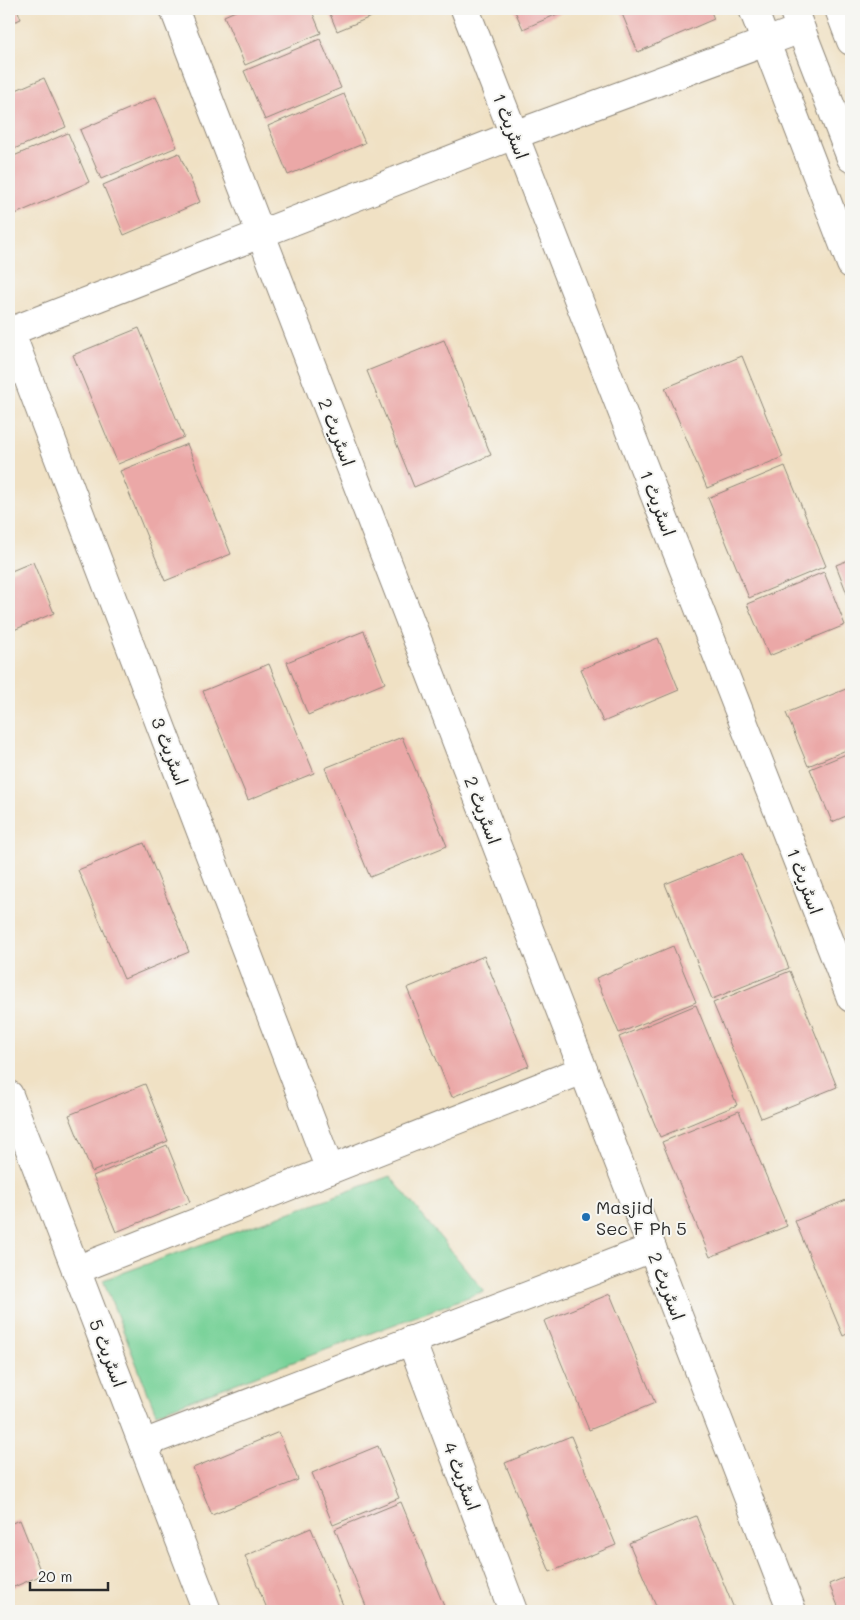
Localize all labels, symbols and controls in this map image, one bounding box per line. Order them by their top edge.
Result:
street label: اسٹریٹ 1 [487,90,535,162]
street label: اسٹریٹ 2 [313,395,361,469]
street label: اسٹریٹ 1 [634,467,682,539]
street label: اسٹریٹ 3 [146,713,194,789]
street label: اسٹریٹ 2 [459,773,507,847]
street label: اسٹریٹ 1 [781,845,829,917]
place label: Masjid Sec F Ph 5 [596,1195,687,1240]
marker: Masjid Sec F Ph 5 [580,1211,592,1223]
street label: اسٹریٹ 2 [643,1249,691,1323]
street label: اسٹریٹ 5 [84,1315,132,1391]
street label: اسٹریٹ 4 [438,1438,486,1514]
scale bar [30,1560,108,1592]
text: 20 m [38,1566,72,1586]

